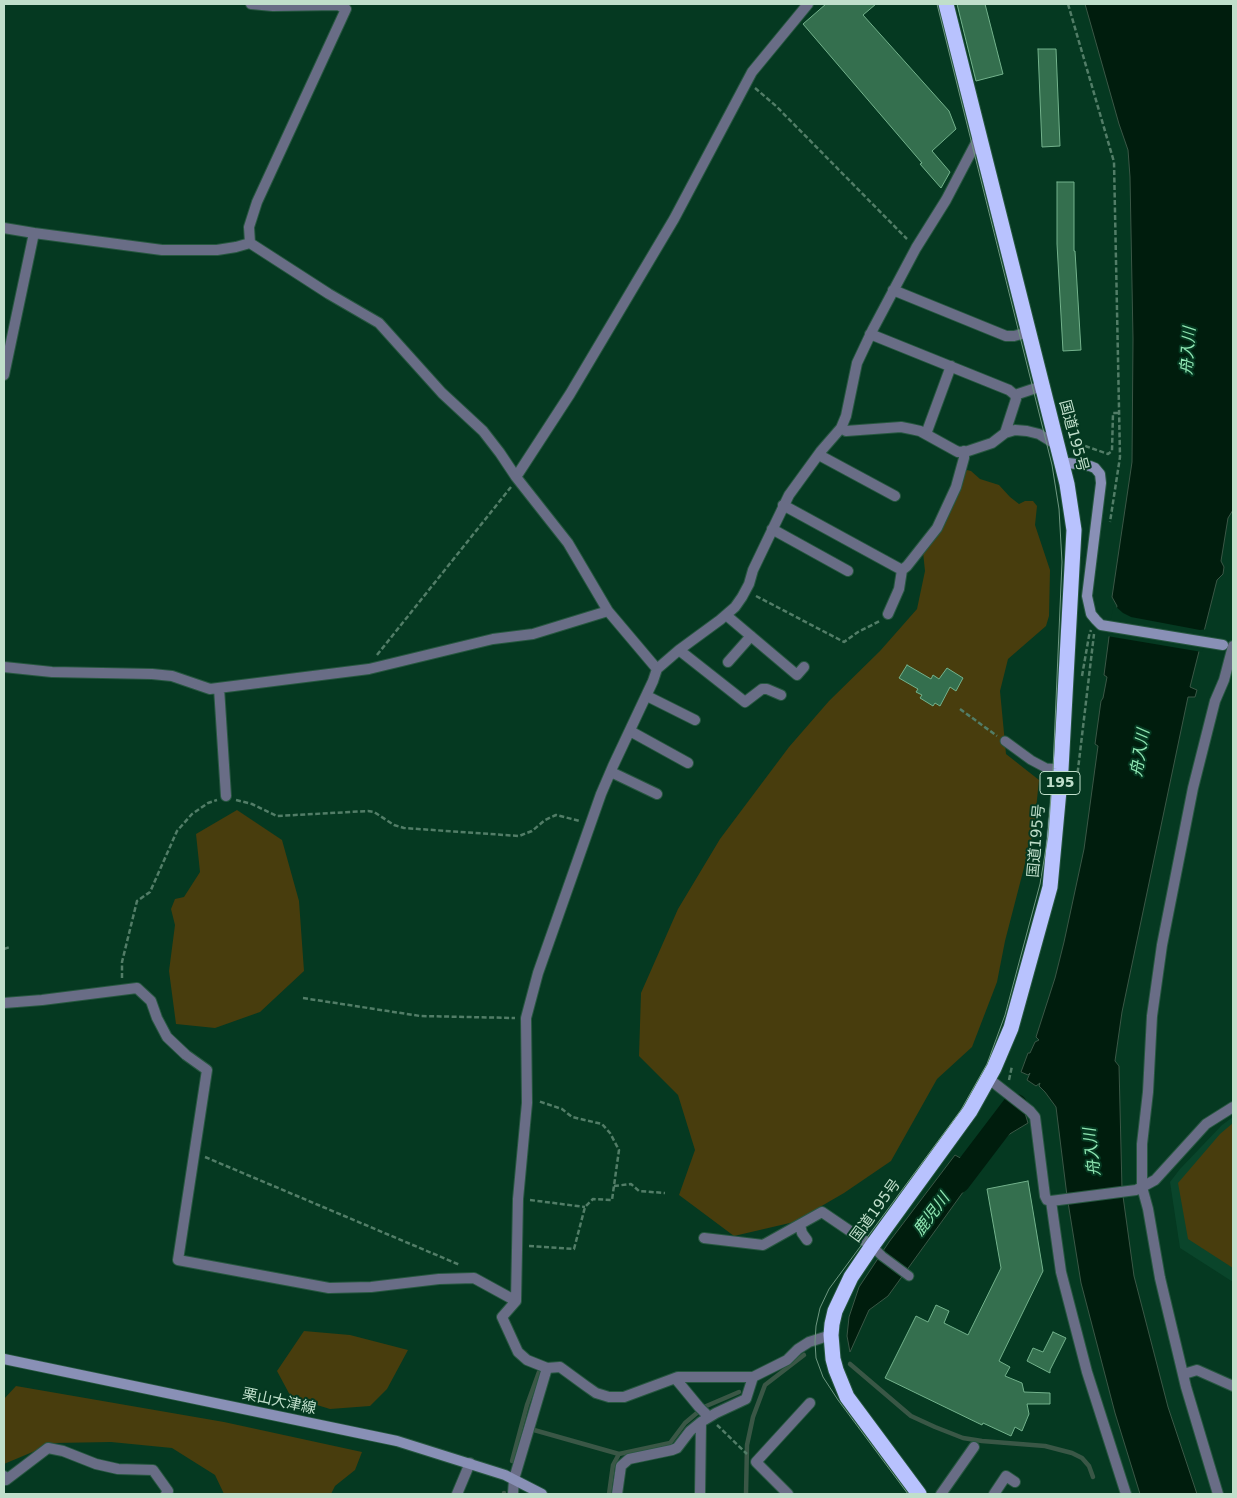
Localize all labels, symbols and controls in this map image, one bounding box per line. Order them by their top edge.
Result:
water label: 舟入川 [1178,326,1200,376]
street label: 国道195号 [1055,398,1091,474]
water label: 舟入川 [1128,728,1154,778]
road number: 195 [1040,771,1080,794]
street label: 国道195号 [1025,804,1049,878]
water label: 舟入川 [1081,1127,1105,1177]
street label: 国道195号 [847,1176,905,1246]
water label: 鹿児川 [910,1190,954,1240]
street label: 栗山大津線 [240,1385,318,1419]

